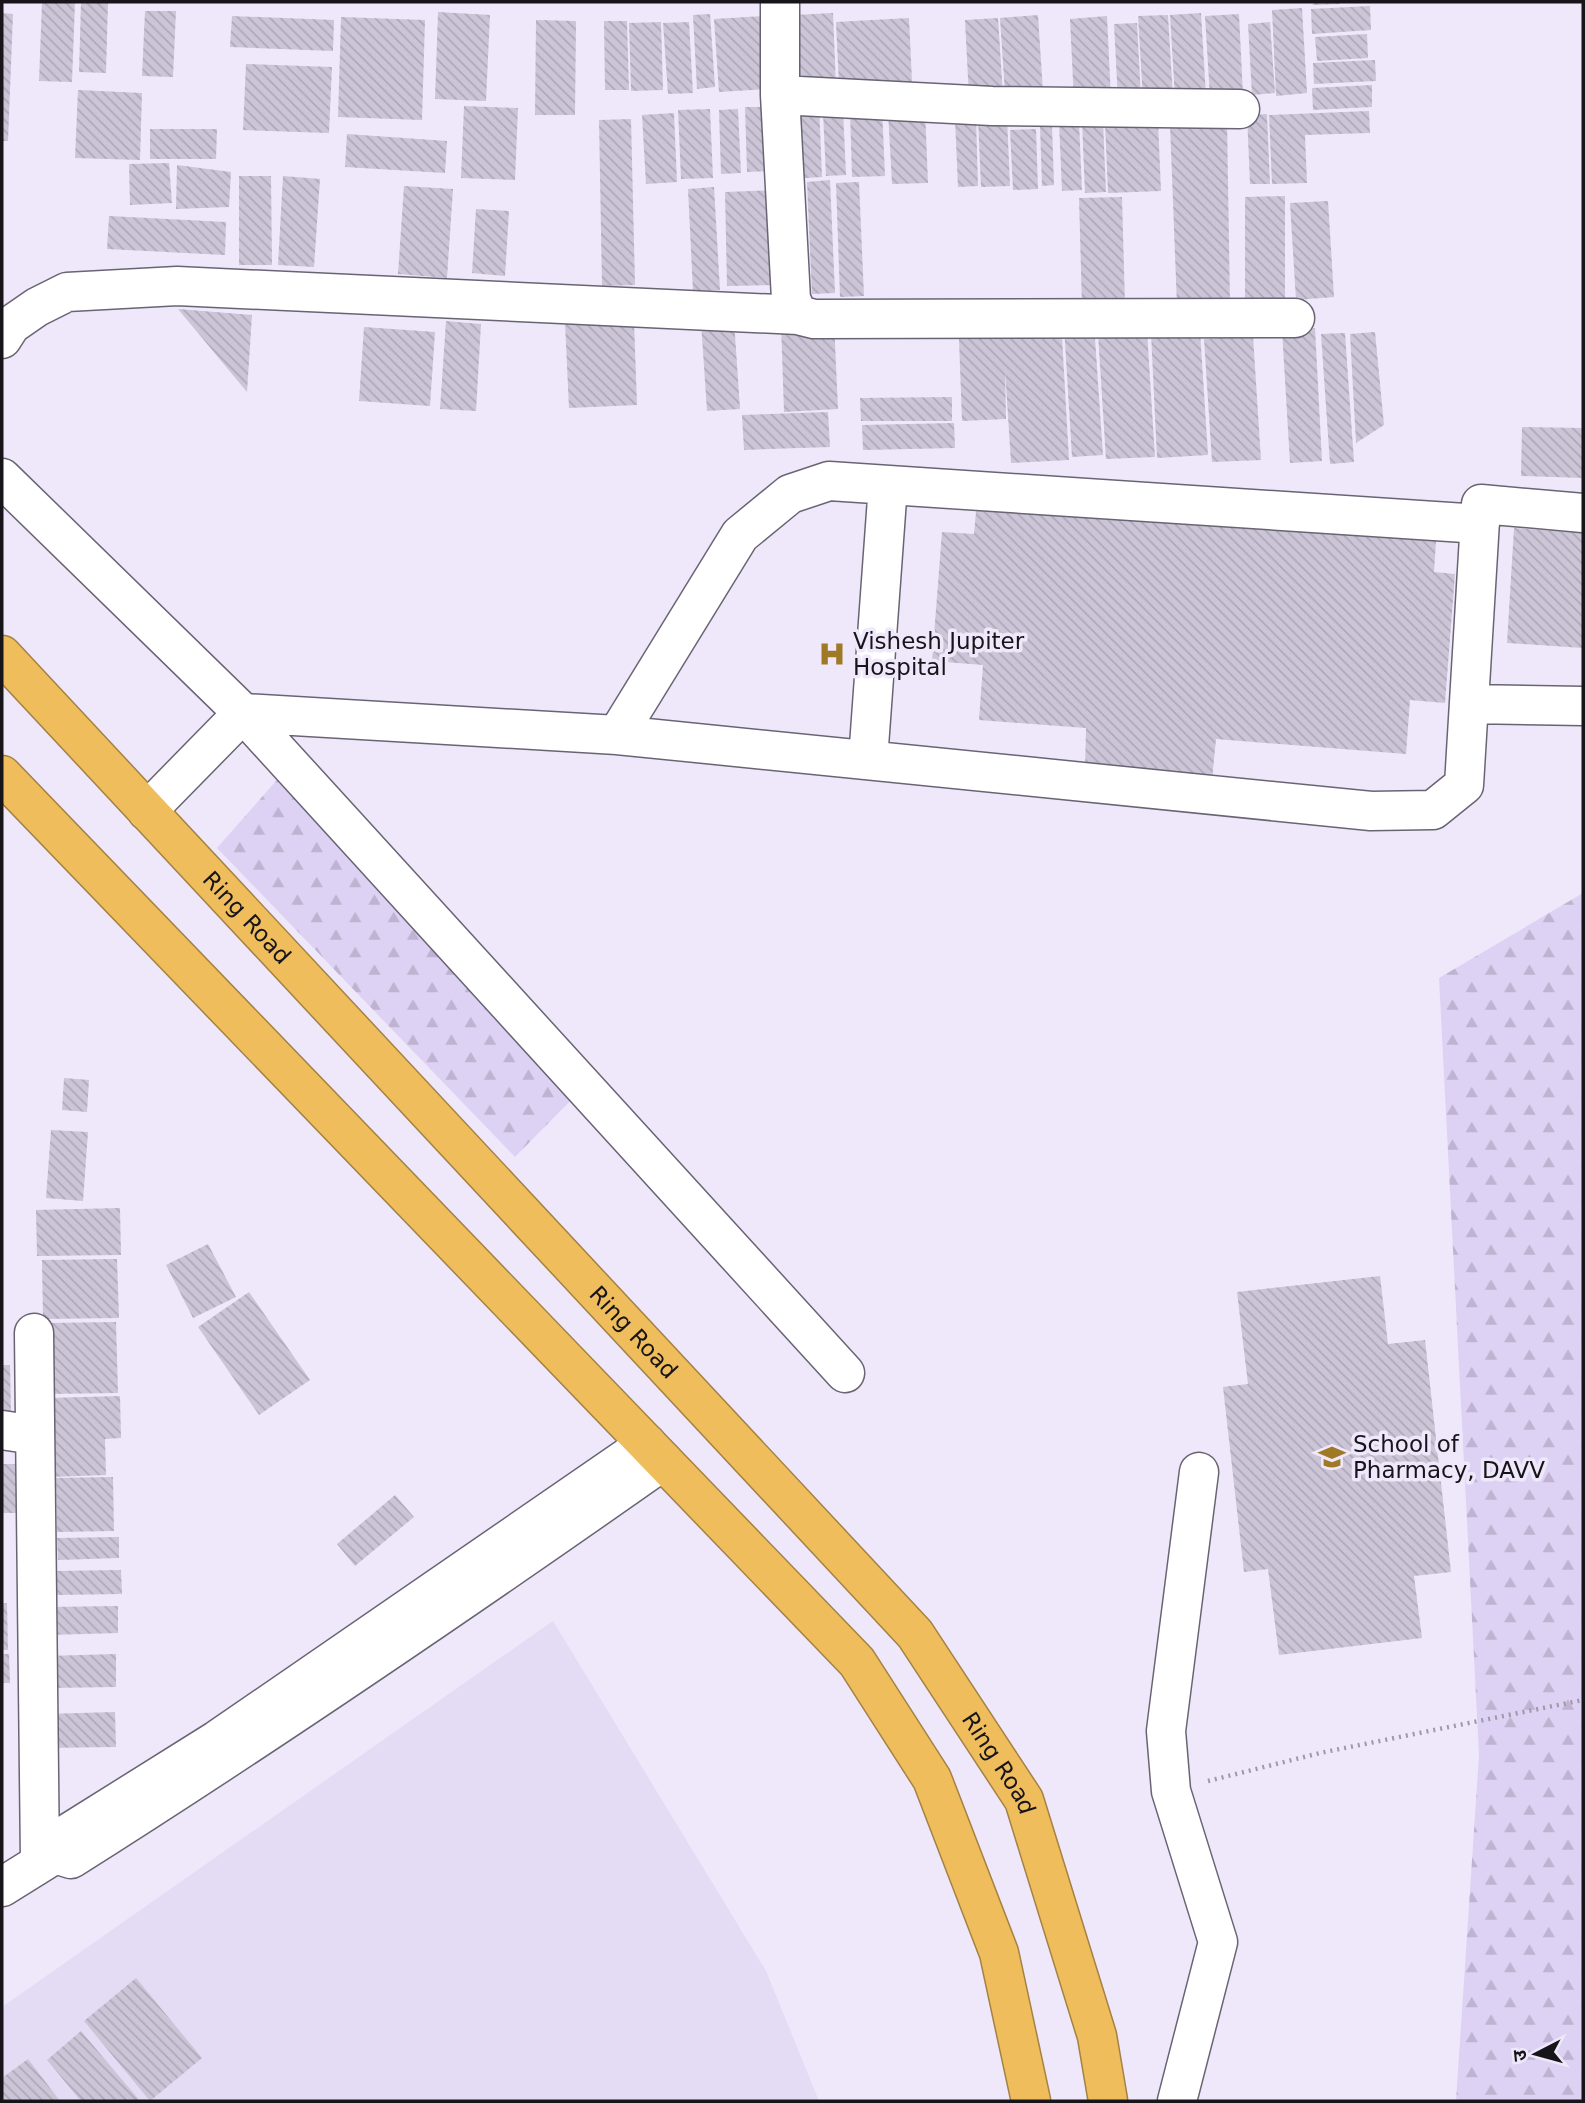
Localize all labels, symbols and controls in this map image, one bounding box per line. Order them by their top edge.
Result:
place label: Vishesh Jupiter Hospital [853,628,1025,680]
hospital icon: Vishesh Jupiter Hospital [817,639,847,669]
street label: Ring Road [198,866,296,969]
street label: Ring Road [584,1281,683,1384]
place label: School of Pharmacy, DAVV [1353,1431,1545,1483]
school or university icon: School of Pharmacy, DAVV [1317,1442,1347,1472]
street label: Ring Road [957,1707,1041,1817]
north arrow [1501,2019,1571,2089]
text: उ [1507,2048,1531,2062]

